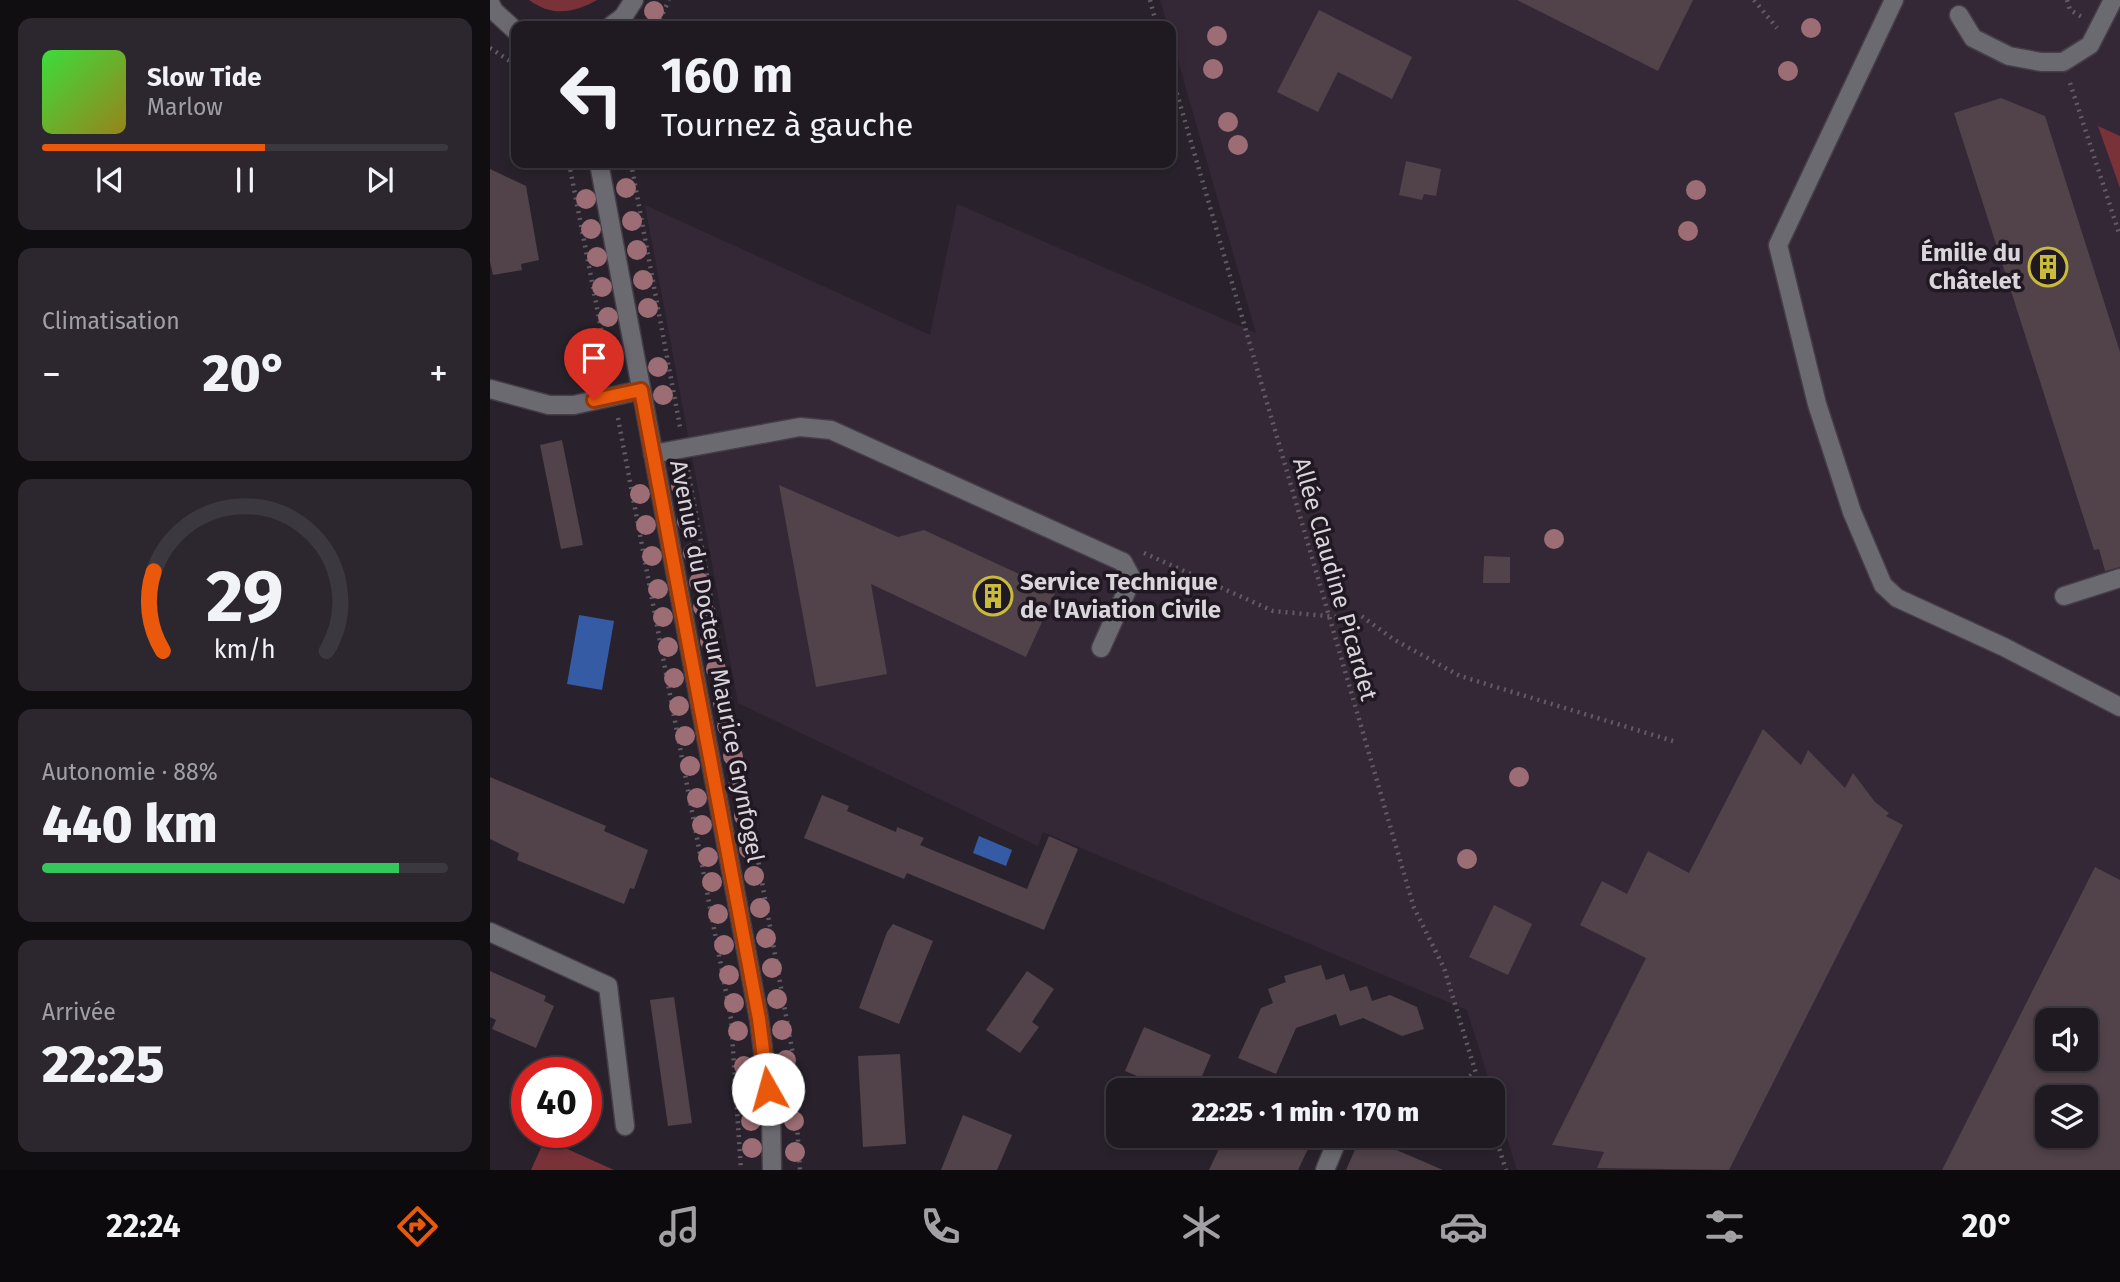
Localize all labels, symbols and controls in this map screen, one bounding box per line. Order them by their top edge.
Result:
text: 160 m [661,46,793,105]
icon: left [546,49,637,140]
text: Slow Tide [147,62,262,93]
text: Marlow [147,93,223,121]
text: Tournez à gauche [661,106,913,144]
icon: previous [91,161,129,199]
icon: pause [226,161,264,199]
icon: next [361,161,399,199]
place label: Émilie du Châtelet [1921,238,2022,295]
building icon: Émilie du Châtelet [2027,246,2069,288]
text: Climatisation [42,307,180,335]
pin [564,328,624,400]
icon: arrive [575,339,613,377]
text: 20° [202,342,288,405]
text: − [42,351,61,397]
text: + [429,351,448,397]
street label: Allée Claudine Picardet [1287,454,1383,704]
street label: Avenue du Docteur Maurice Grynfogel [664,458,770,864]
text: 29 [206,553,284,640]
place label: Service Technique de l'Aviation Civile [1020,568,1221,624]
building icon: Service Technique de l'Aviation Civile [972,575,1014,617]
text: km/h [214,635,276,665]
text: Autonomie · 88% [42,758,218,786]
text: 440 km [42,793,218,856]
text: Arrivée [42,998,116,1026]
map controls [2035,1008,2098,1148]
button: sound [2035,1008,2098,1071]
text: 22:25 [42,1033,164,1096]
position arrow [731,1052,805,1126]
speed limit sign: 40 [511,1057,602,1148]
button: layers [2035,1085,2098,1148]
text: 22:25 · 1 min · 170 m [1192,1097,1419,1128]
icon: directions [393,1202,442,1251]
icon: music [655,1202,704,1251]
icon: phone [916,1202,965,1251]
icon: climate [1177,1202,1226,1251]
icon: car [1439,1202,1488,1251]
icon: filters [1700,1202,1749,1251]
text: 22:24 [106,1207,181,1245]
text: 20° [1962,1207,2014,1245]

